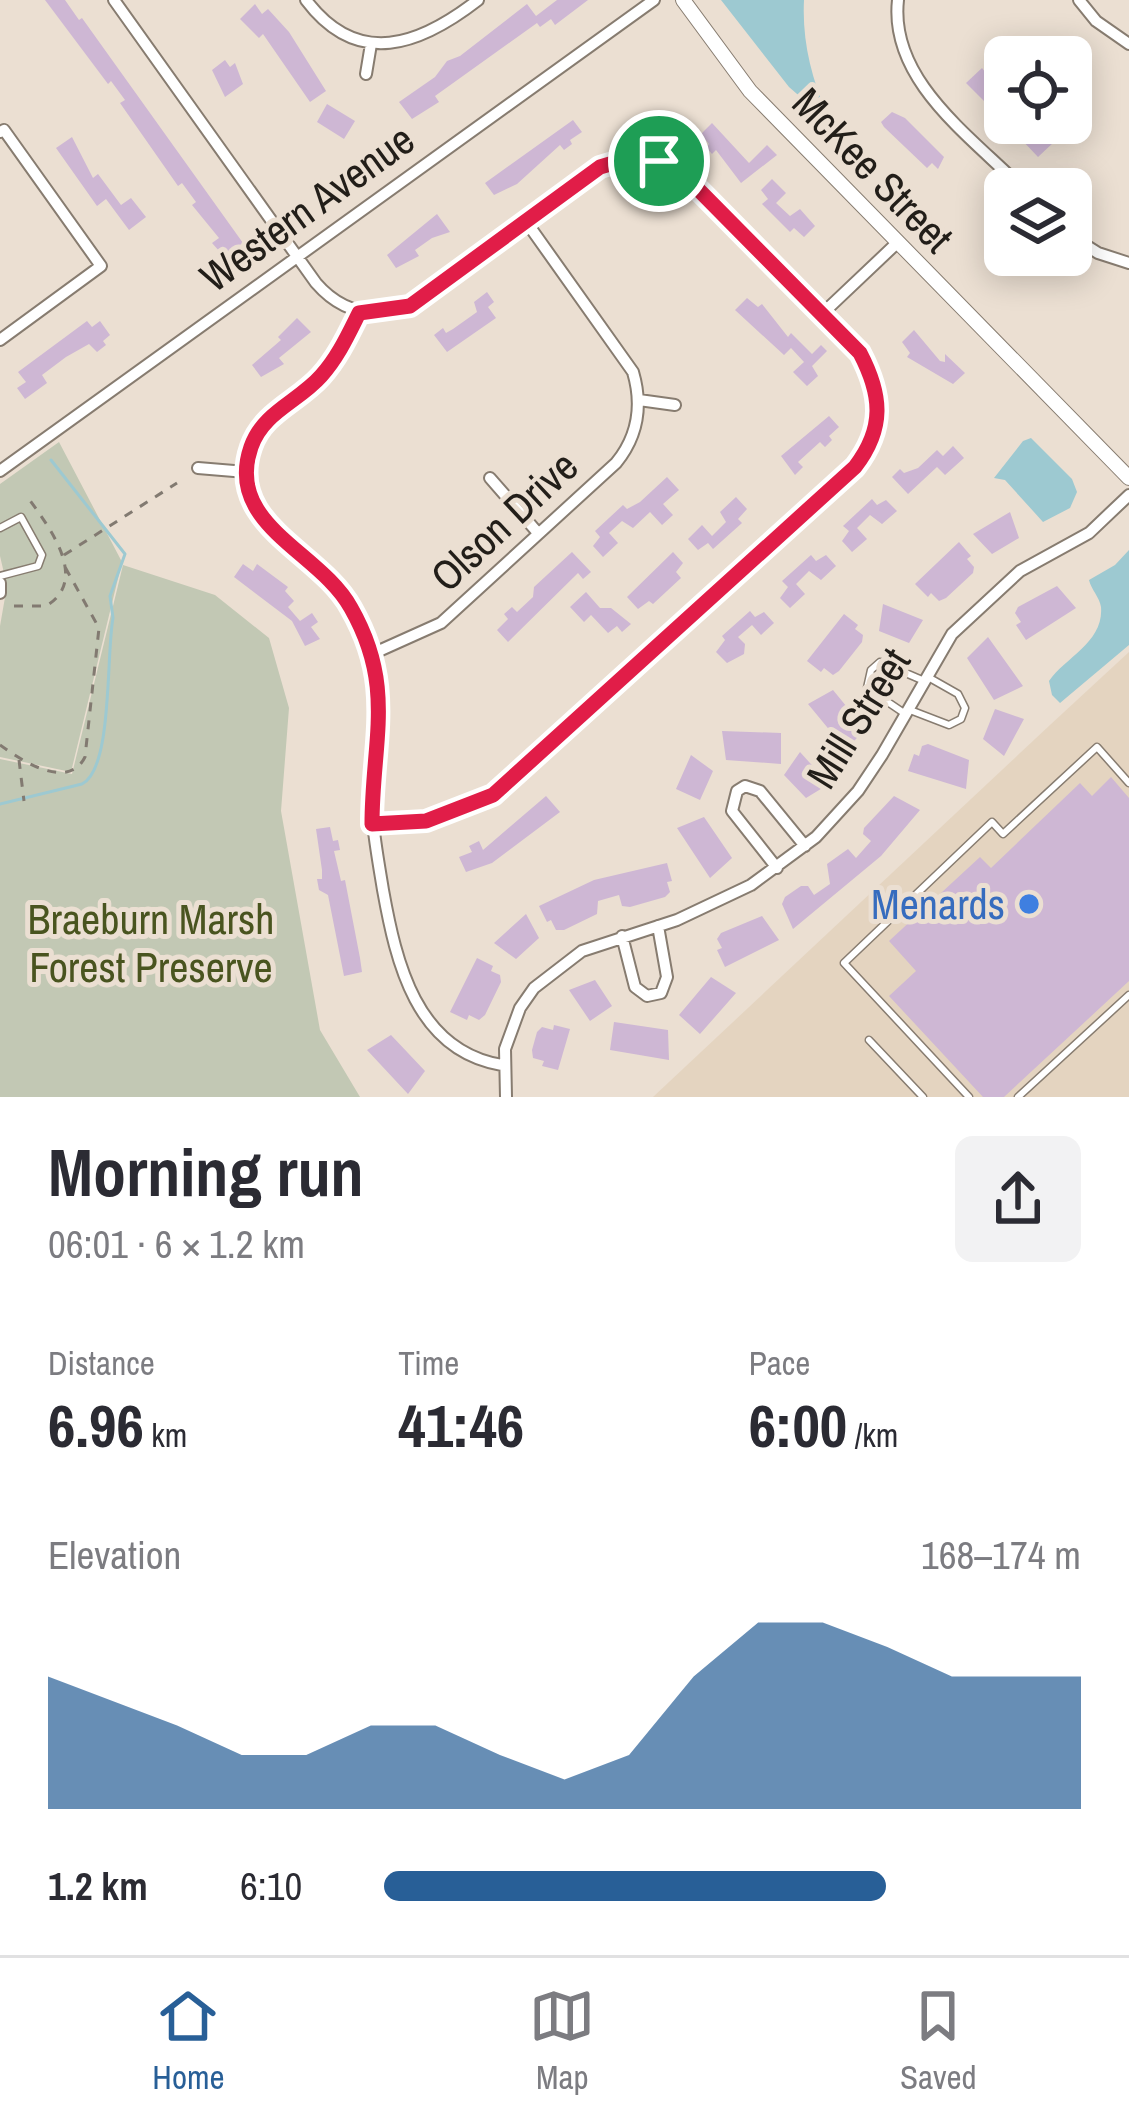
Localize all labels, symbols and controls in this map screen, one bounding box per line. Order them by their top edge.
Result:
map controls [984,36,1092,276]
button: locate [984,36,1092,144]
street label: McKee Street [780,75,966,265]
pin [608,110,710,212]
street label: Western Avenue [189,111,425,305]
icon: arrive [626,128,692,194]
button: layers [984,168,1092,276]
street label: Olson Drive [418,439,590,603]
street label: Mill Street [793,637,923,799]
place label: Menards [871,876,1005,932]
park label: Braeburn Marsh Forest Preserve [28,891,274,995]
marker: Menards [1016,891,1042,917]
text: Morning run [48,1128,364,1217]
button: share [955,1136,1081,1262]
text: 06:01 · 6 × 1.2 km [48,1218,305,1270]
text: Distance [48,1341,155,1385]
text: Time [398,1341,459,1385]
text: Pace [749,1341,810,1385]
text: 6.96 [48,1385,144,1466]
text: 41:46 [398,1385,524,1466]
text: 6:00 [749,1385,847,1466]
text: km [144,1413,187,1457]
text: /km [847,1413,898,1457]
text: Elevation [48,1529,181,1581]
text: 168–174 m [921,1529,1081,1581]
text: 1.2 km [48,1860,148,1912]
text: 6:10 [240,1860,302,1912]
tab: Home [152,1983,225,2099]
tab: Map [529,1983,595,2099]
tab: Saved [900,1983,977,2099]

